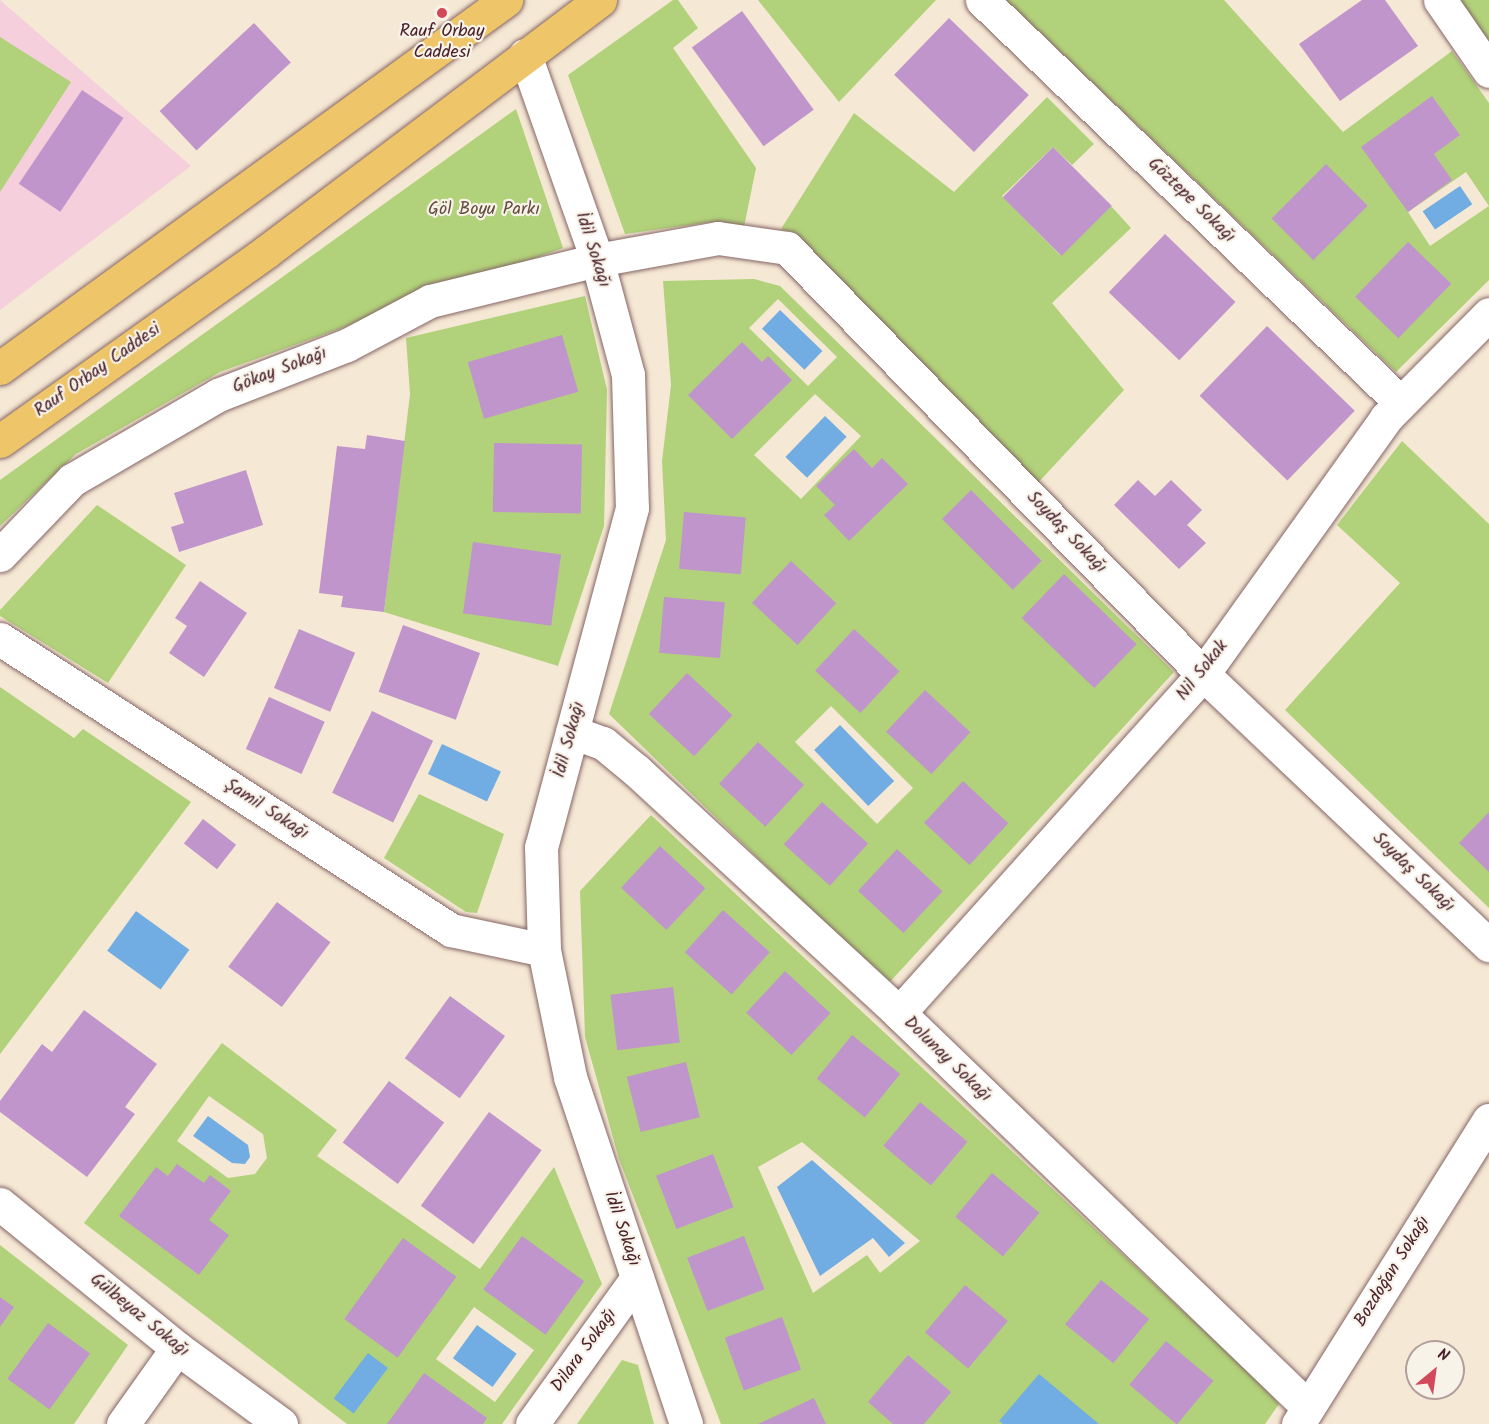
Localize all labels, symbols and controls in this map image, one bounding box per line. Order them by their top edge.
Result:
marker: Rauf Orbay Caddesi [435,6,449,20]
place label: Rauf Orbay Caddesi [400,22,484,64]
street label: Göztepe Sokağı [1143,154,1239,248]
park label: Göl Boyu Parkı [428,199,540,221]
street label: İdil Sokağı [570,209,614,291]
street label: Rauf Orbay Caddesi [31,319,165,423]
street label: Gökay Sokağı [230,343,330,399]
street label: Soydaş Sokağı [1021,487,1111,579]
street label: Nil Sokak [1173,636,1233,706]
street label: İdil Sokağı [549,699,591,781]
street label: Şamil Sokağı [220,775,312,845]
street label: Soydaş Sokağı [1367,828,1459,918]
street label: Dolunay Sokağı [898,1013,996,1107]
street label: İdil Sokağı [598,1189,644,1269]
street label: Bozdoğan Sokağı [1350,1213,1436,1331]
street label: Gülbeyaz Sokağı [85,1269,193,1363]
street label: Dilara Sokağı [547,1305,623,1397]
north arrow [1405,1340,1465,1400]
text: N [1433,1342,1453,1369]

